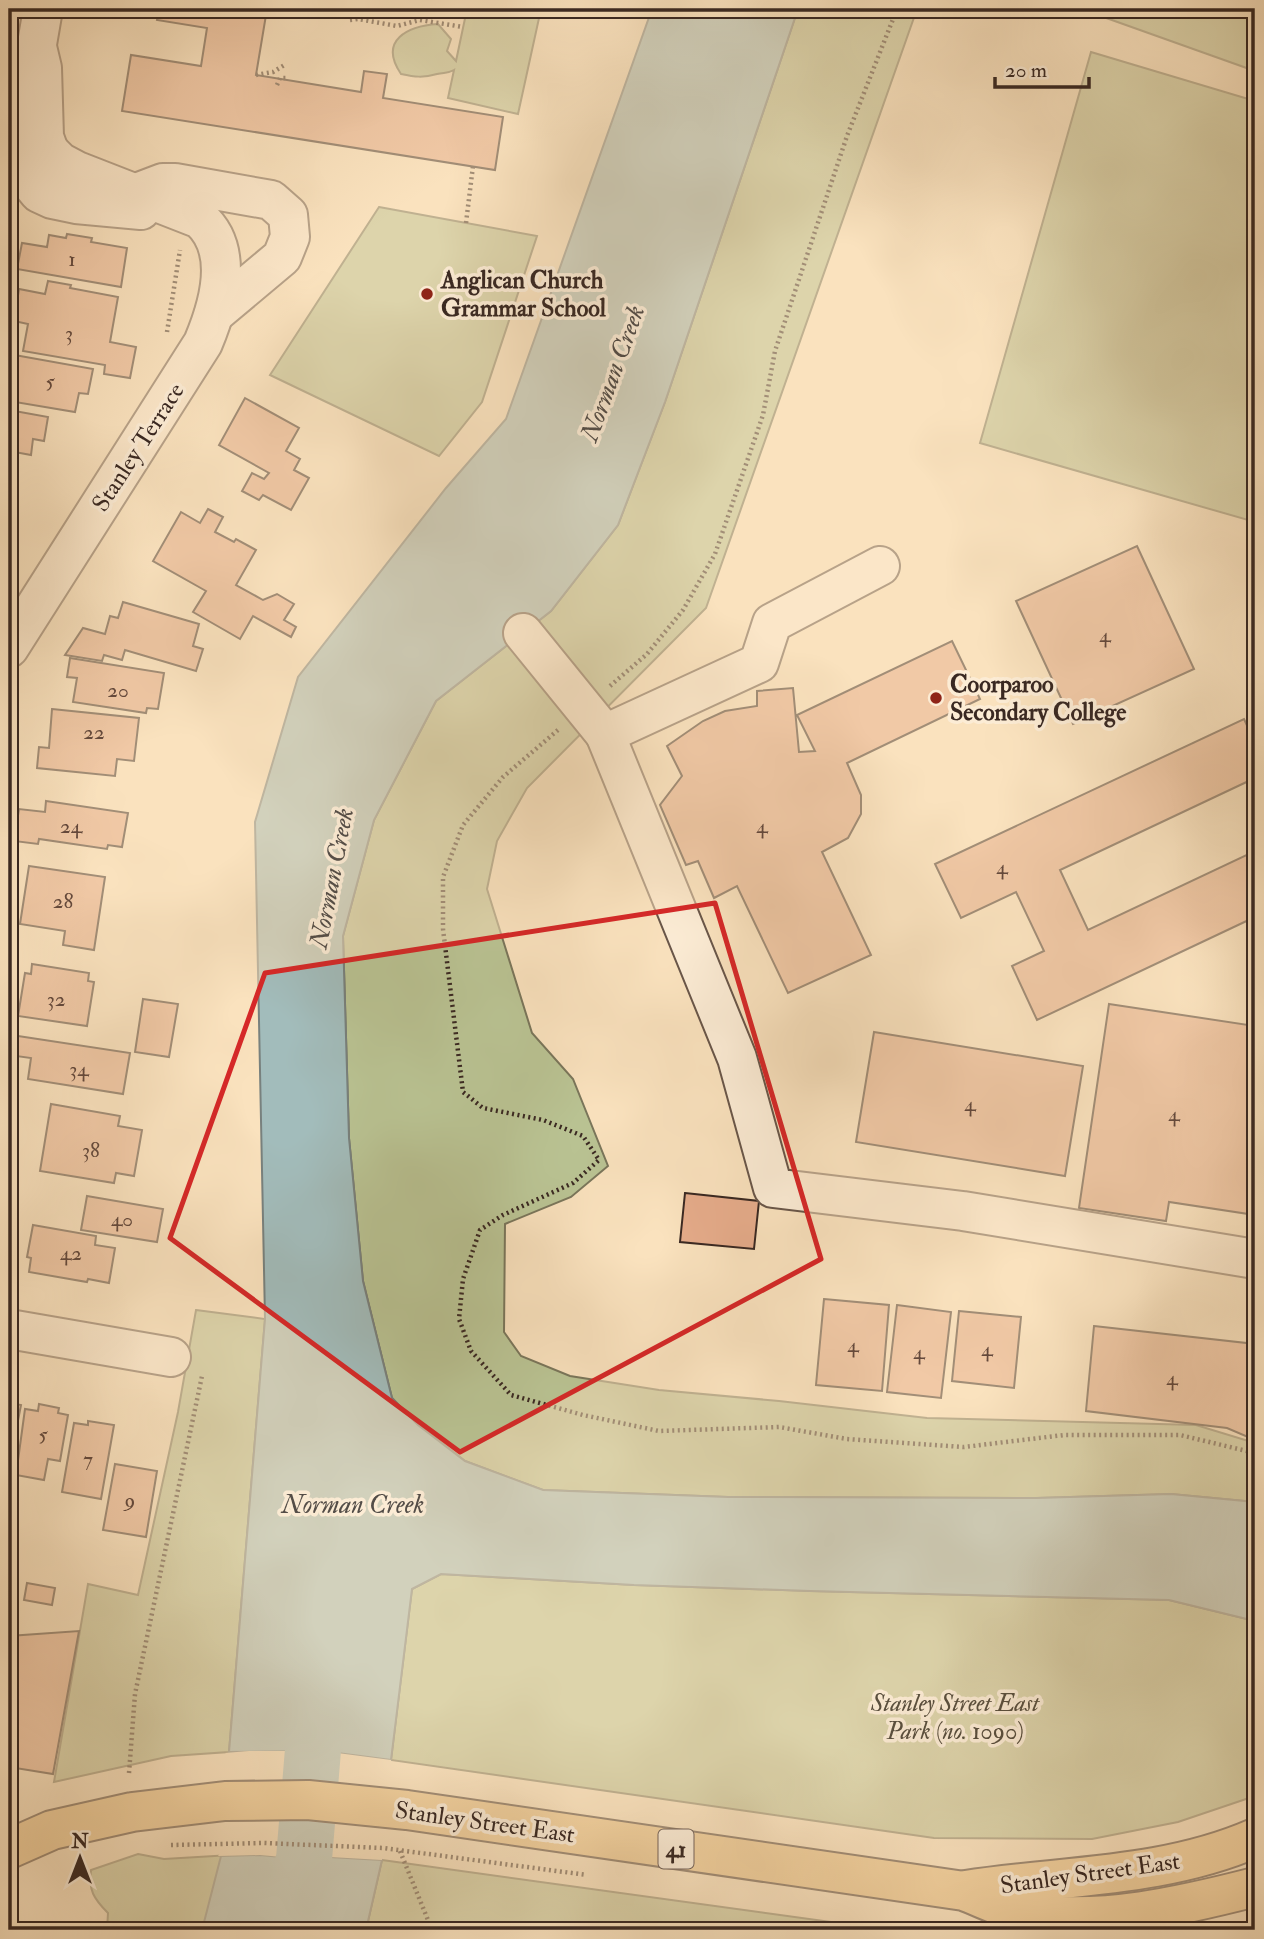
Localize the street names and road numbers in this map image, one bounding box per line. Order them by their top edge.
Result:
street label: Stanley Terrace [85,377,192,518]
street label: Stanley Street East [393,1795,577,1850]
road number: 41 [658,1830,694,1868]
street label: Stanley Street East [998,1846,1182,1901]

